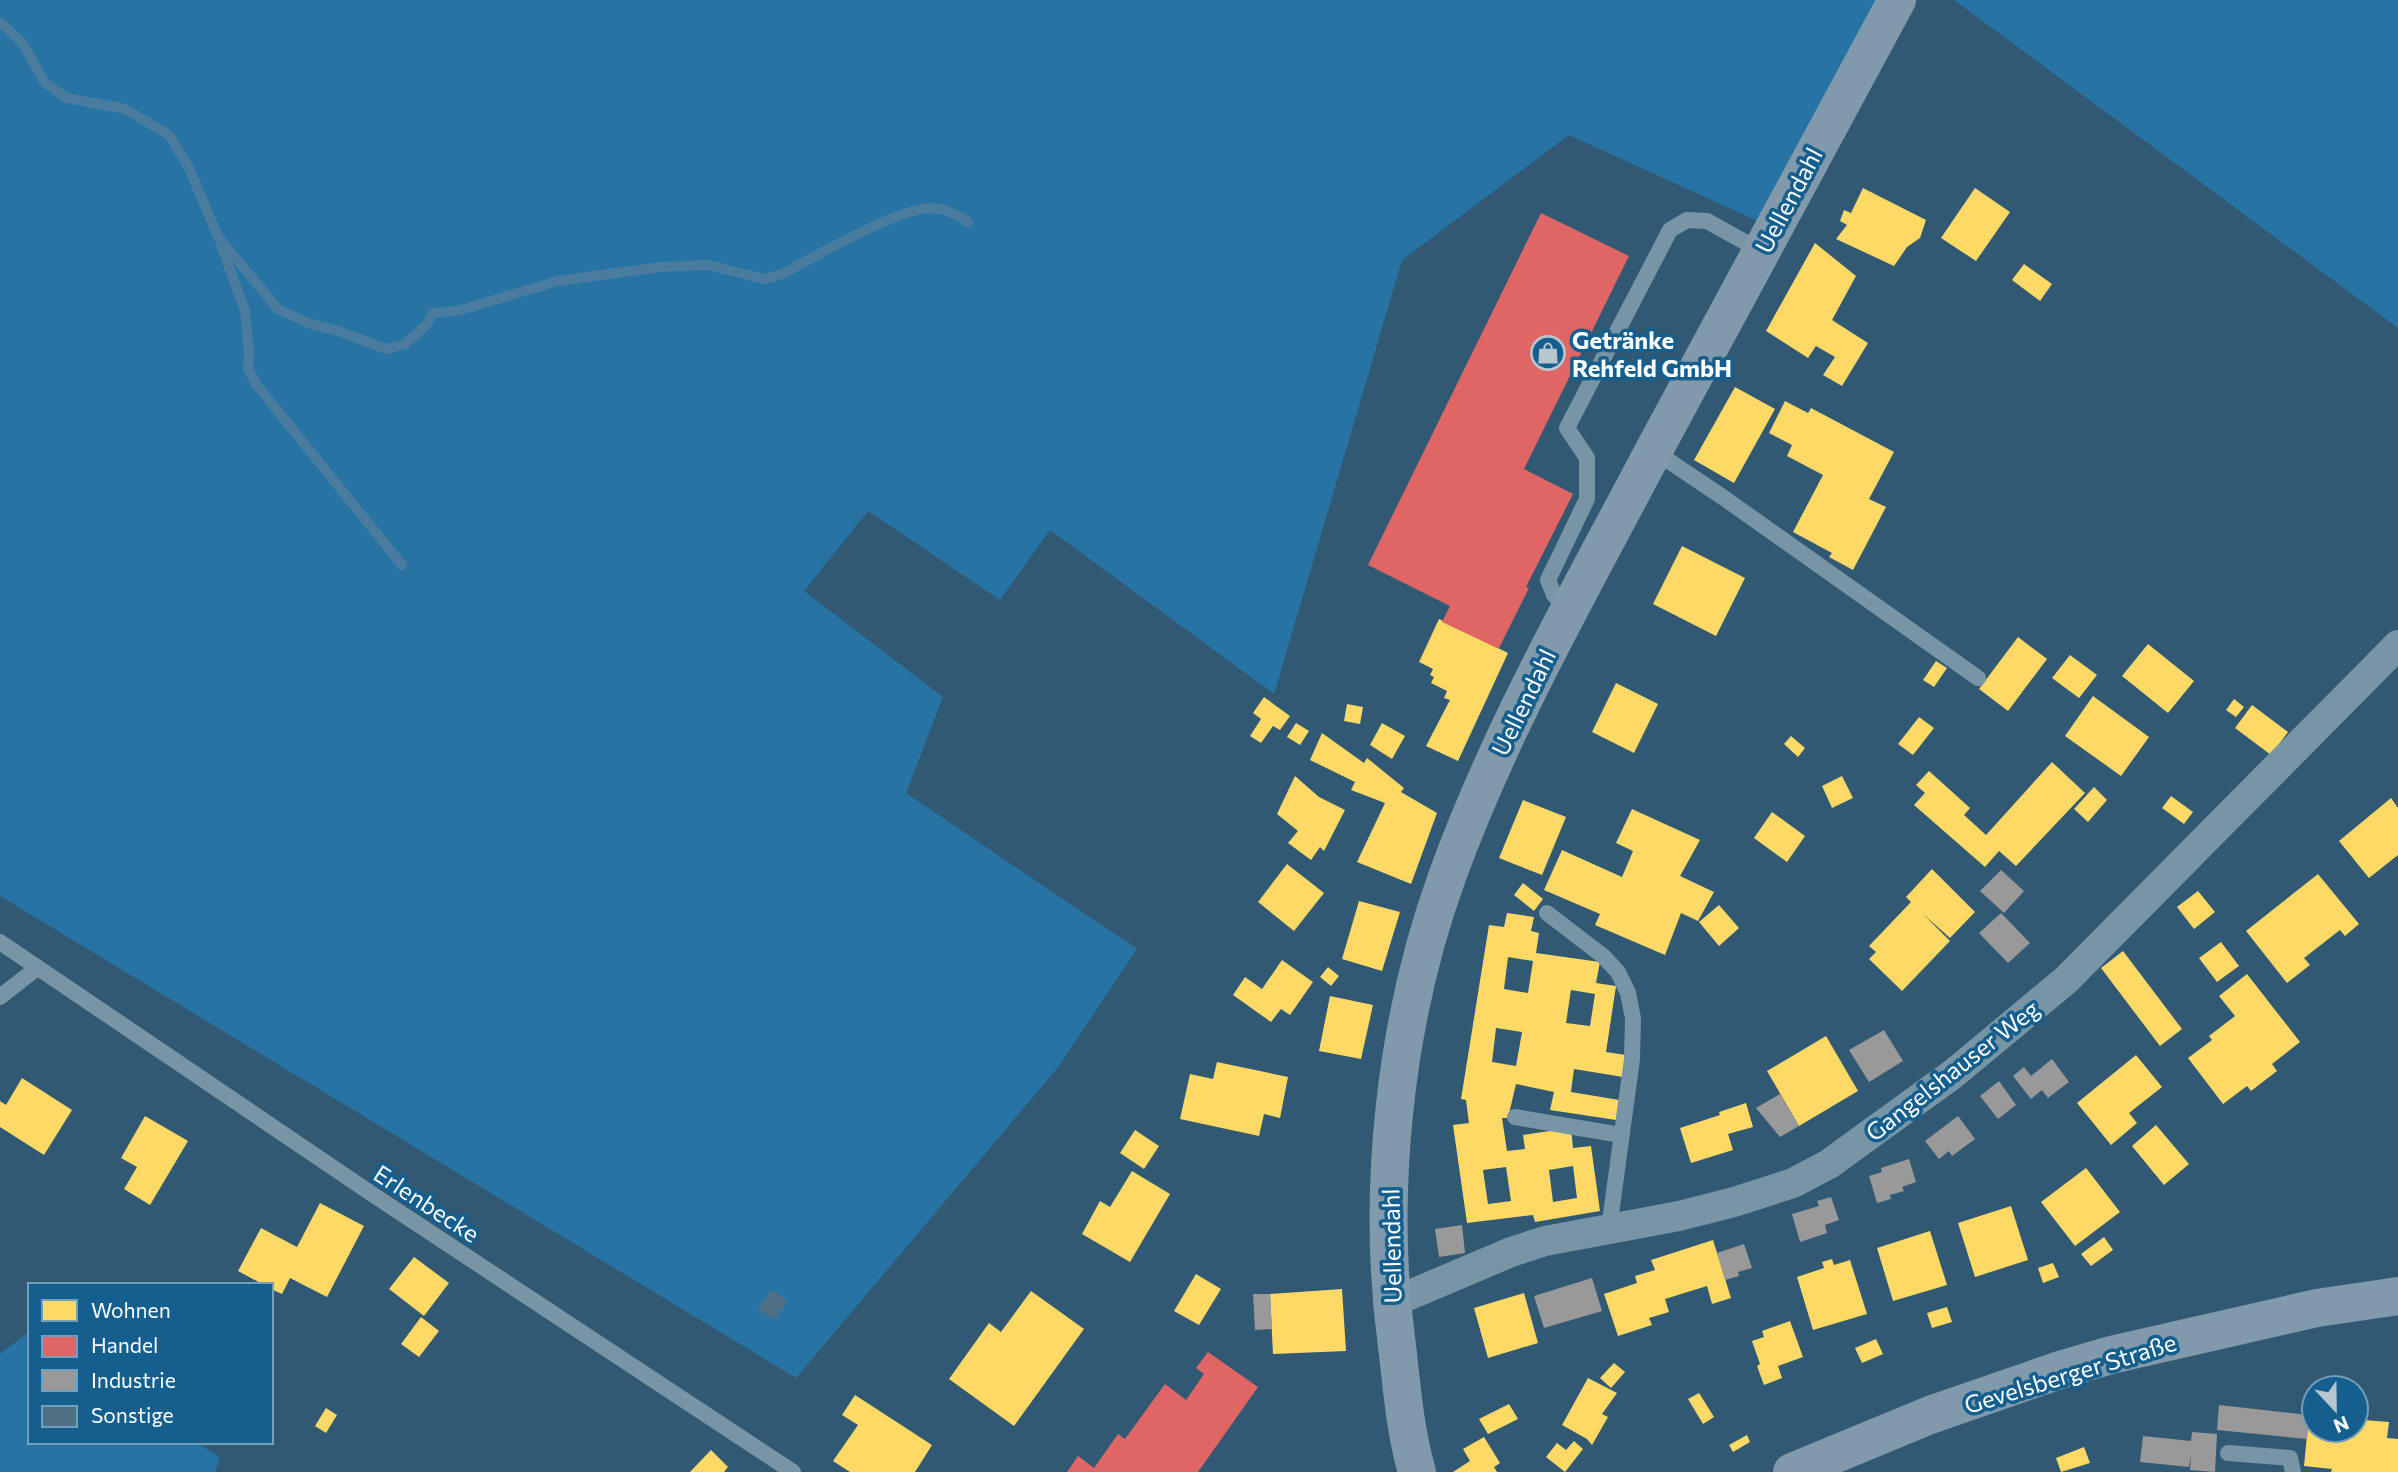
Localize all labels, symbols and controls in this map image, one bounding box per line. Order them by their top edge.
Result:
street label: Uellendahl [1748,142,1828,258]
place label: Getränke Rehfeld GmbH [1572,325,1732,382]
shop icon: Getränke Rehfeld GmbH [1529,334,1567,372]
street label: Uellendahl [1485,644,1561,760]
street label: Gangelshauser Weg [1859,993,2045,1147]
street label: Erlenbecke [369,1158,485,1248]
street label: Uellendahl [1375,1188,1407,1304]
legend [28,1283,273,1444]
text: Wohnen [91,1297,171,1322]
street label: Gevelsberger Straße [1960,1327,2180,1419]
text: Handel [91,1332,158,1357]
text: Industrie [91,1367,176,1392]
north arrow [2300,1374,2370,1444]
text: Sonstige [91,1402,174,1427]
text: N [2331,1412,2352,1439]

